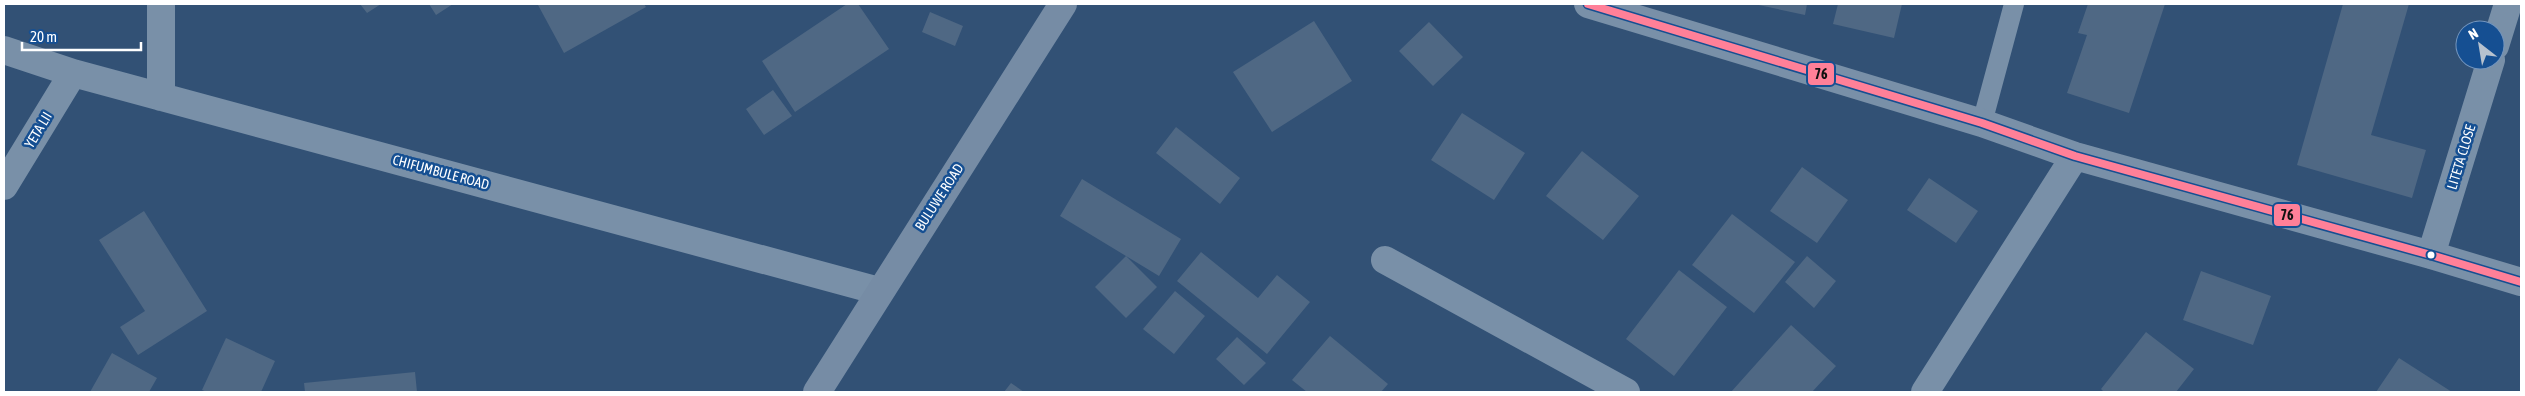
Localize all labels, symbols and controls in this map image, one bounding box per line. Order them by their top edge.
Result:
scale bar [22,20,141,52]
north arrow [2455,20,2505,70]
text: N [2466,25,2481,43]
text: 20 m [30,28,57,45]
line badge: 76 [1807,62,1835,86]
text: 76 [1814,66,1828,82]
street label: YETA LII [21,109,55,151]
street label: LITETA CLOSE [2444,123,2478,191]
street label: CHIFUMBULE ROAD [391,151,491,193]
street label: BULUWE ROAD [912,160,967,233]
line badge: 76 [2273,203,2301,227]
text: 76 [2280,207,2294,223]
unlabelled marker [2426,250,2436,260]

